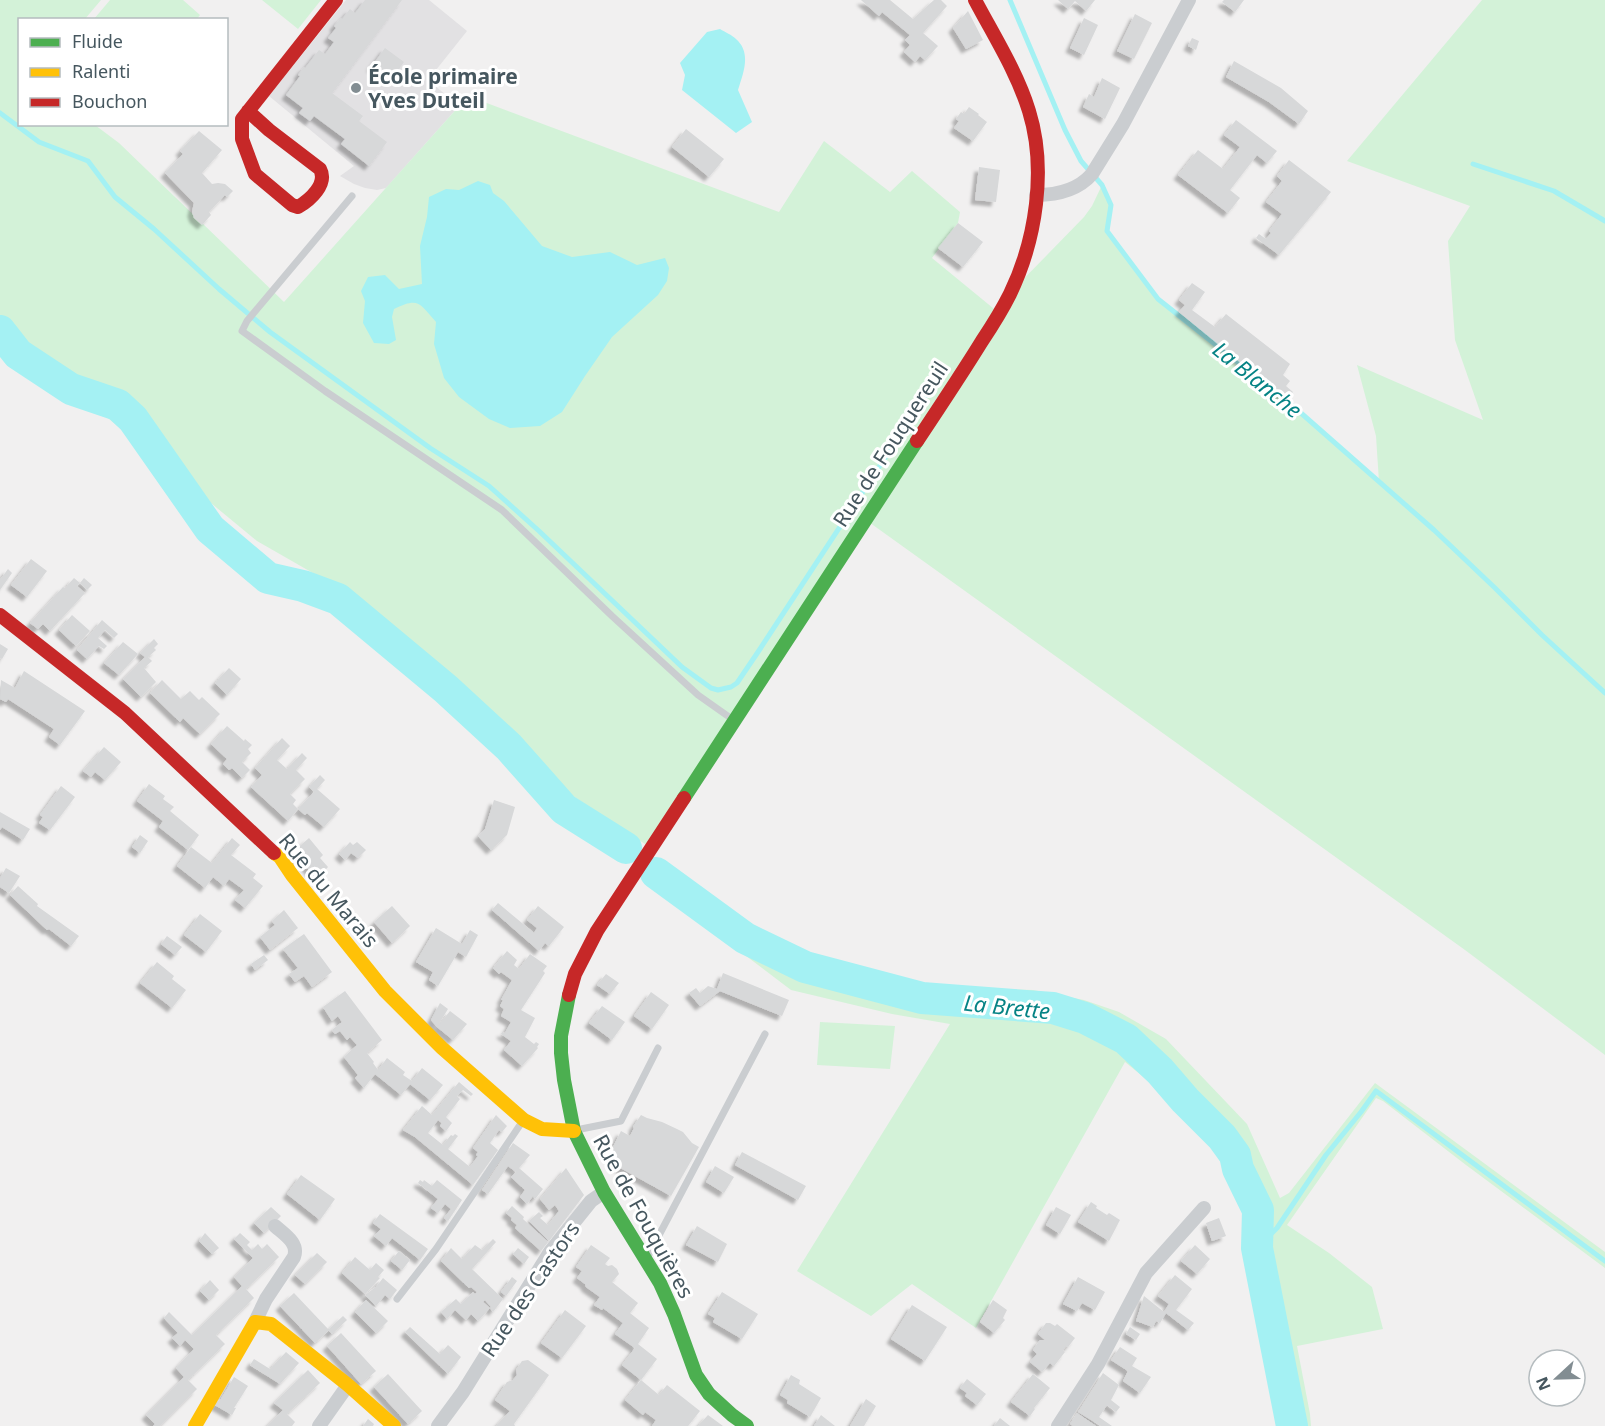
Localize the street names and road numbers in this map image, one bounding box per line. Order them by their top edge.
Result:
street label: Rue de Fouquereuil [826,356,954,532]
street label: Rue du Marais [273,827,385,953]
street label: Rue de Fouquières [587,1129,701,1303]
street label: Rue des Castors [474,1216,586,1362]

